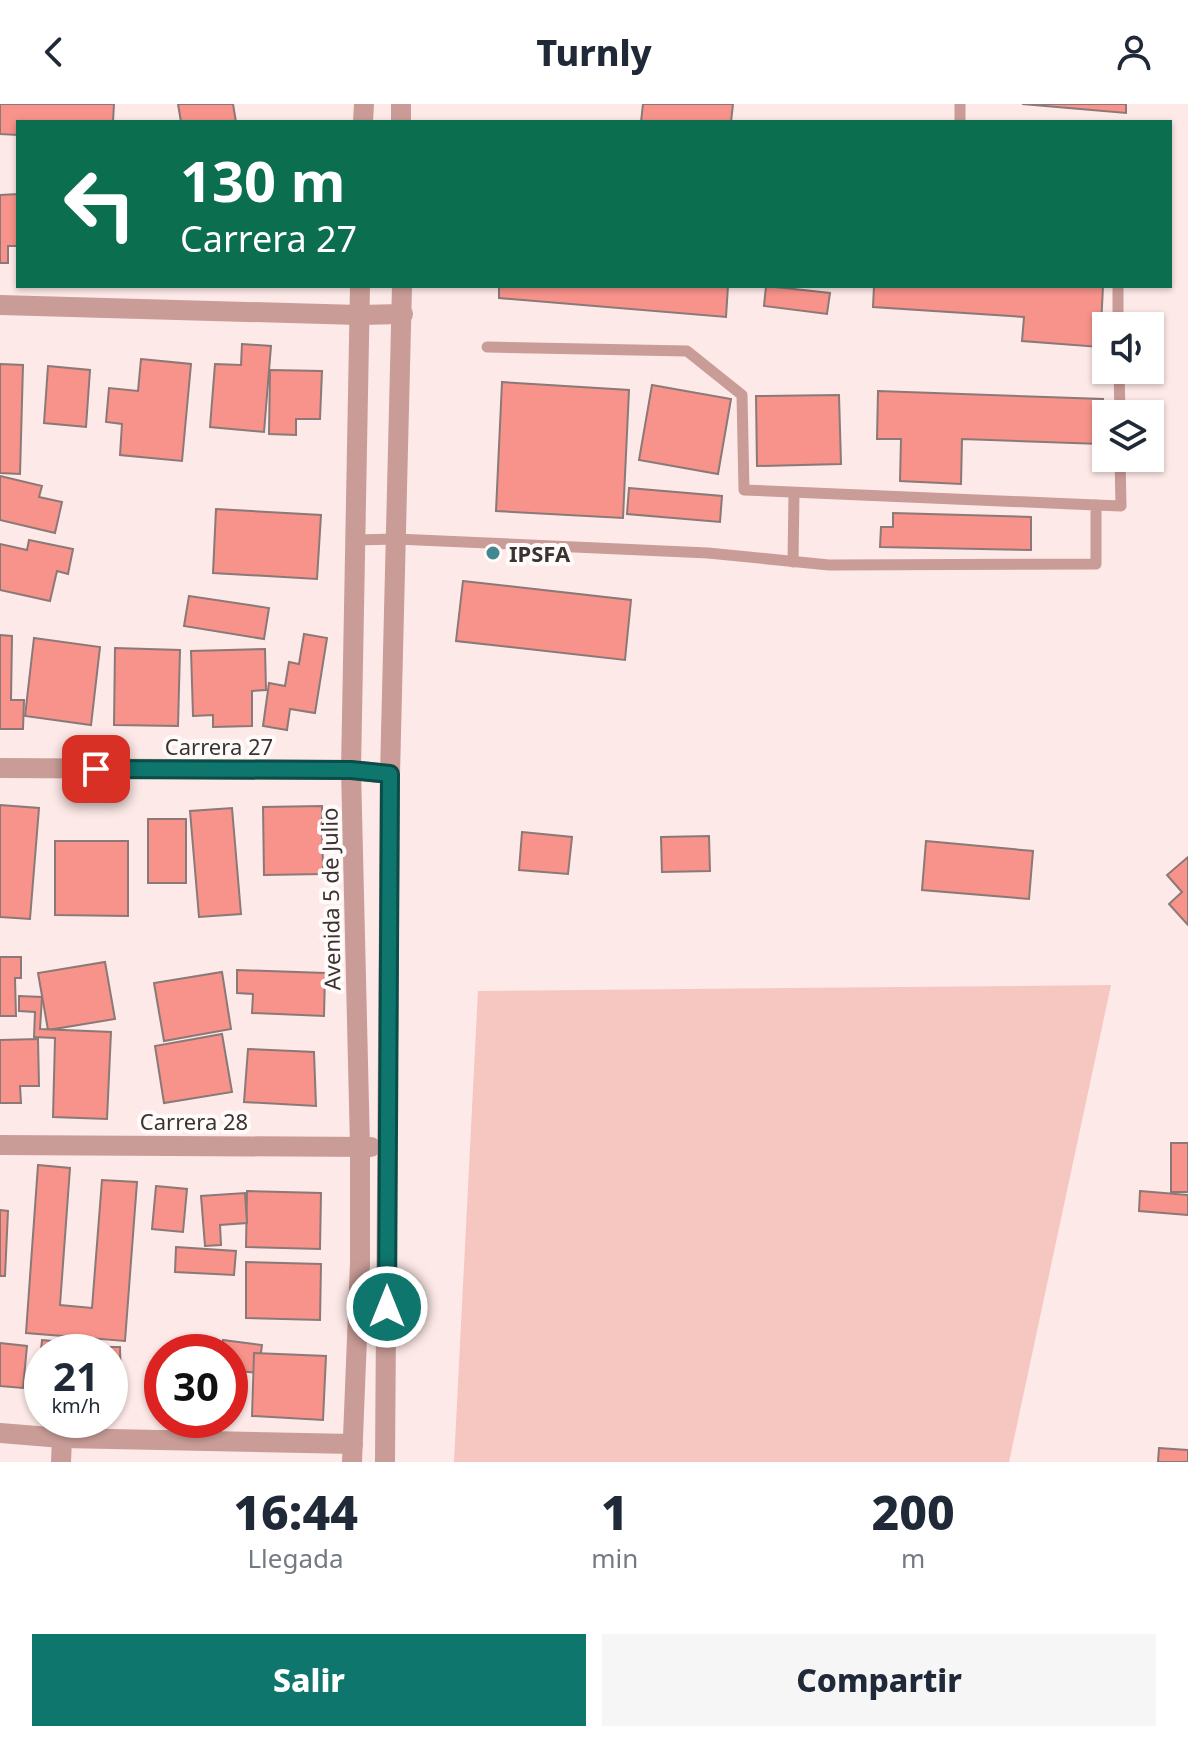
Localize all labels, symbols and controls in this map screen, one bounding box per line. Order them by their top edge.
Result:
text: Turnly [536,28,652,77]
icon: back [32,30,76,74]
icon: person [1112,30,1156,74]
text: 130 m [180,142,345,218]
icon: left [48,152,152,256]
text: Carrera 27 [180,214,357,263]
map controls [1092,312,1164,472]
button: sound [1092,312,1164,384]
button: layers [1092,400,1164,472]
place label: IPSFA [509,538,571,568]
marker: IPSFA [484,544,502,562]
street label: Carrera 27 [165,731,273,761]
pin [62,735,130,803]
icon: arrive [74,747,118,791]
street label: Avenida 5 de Julio [313,807,347,991]
street label: Carrera 28 [140,1106,248,1136]
position arrow [345,1265,429,1349]
speed limit sign: 30 [144,1334,248,1438]
text: 21 [53,1348,99,1403]
text: km/h [51,1392,101,1419]
text: 16:44 [233,1479,358,1544]
text: 1 [601,1479,629,1544]
text: 200 [872,1479,955,1544]
text: Llegada [248,1540,344,1576]
text: min [591,1540,638,1576]
text: m [901,1540,925,1576]
button: Salir [32,1634,586,1726]
button: Compartir [602,1634,1156,1726]

